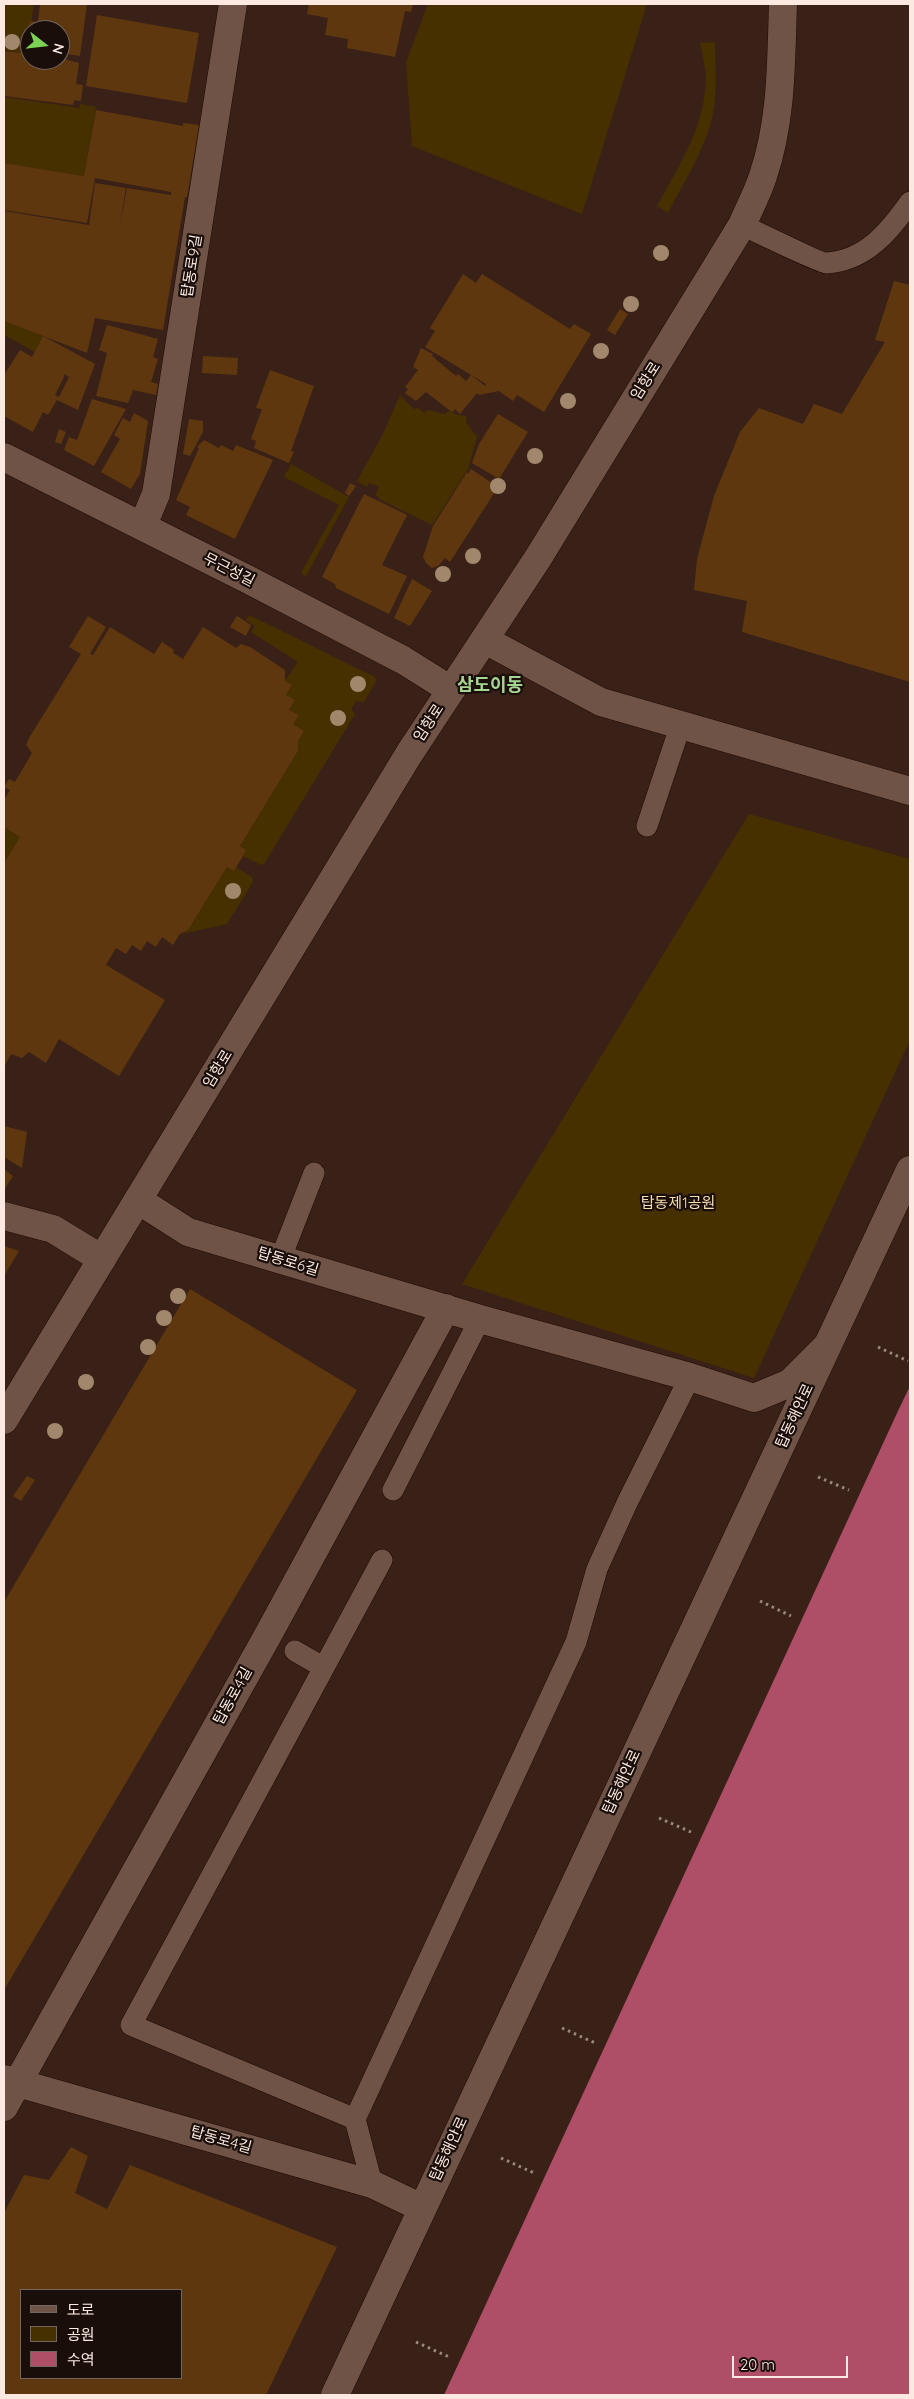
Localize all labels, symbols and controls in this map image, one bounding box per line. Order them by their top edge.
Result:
north arrow [20,20,70,70]
text: N [48,41,69,56]
street label: 탑동로9길 [178,233,206,299]
street label: 임항로 [627,359,665,403]
street label: 무근성길 [200,549,258,591]
district label: 삼도이동 [457,675,523,697]
street label: 임항로 [410,701,448,745]
street label: 임항로 [200,1047,236,1091]
park label: 탑동제1공원 [641,1194,715,1212]
street label: 탑동로6길 [255,1244,321,1280]
street label: 탑동해안로 [772,1381,818,1451]
street label: 탑동로4길 [210,1664,256,1728]
street label: 탑동해안로 [599,1747,645,1817]
street label: 탑동해안로 [426,2114,472,2184]
street label: 탑동로4길 [188,2123,254,2157]
legend [20,2289,182,2379]
text: 도로 [67,2300,95,2319]
text: 공원 [67,2325,95,2344]
scale bar [734,2346,850,2378]
text: 수역 [67,2350,95,2369]
text: 20 m [740,2355,775,2374]

